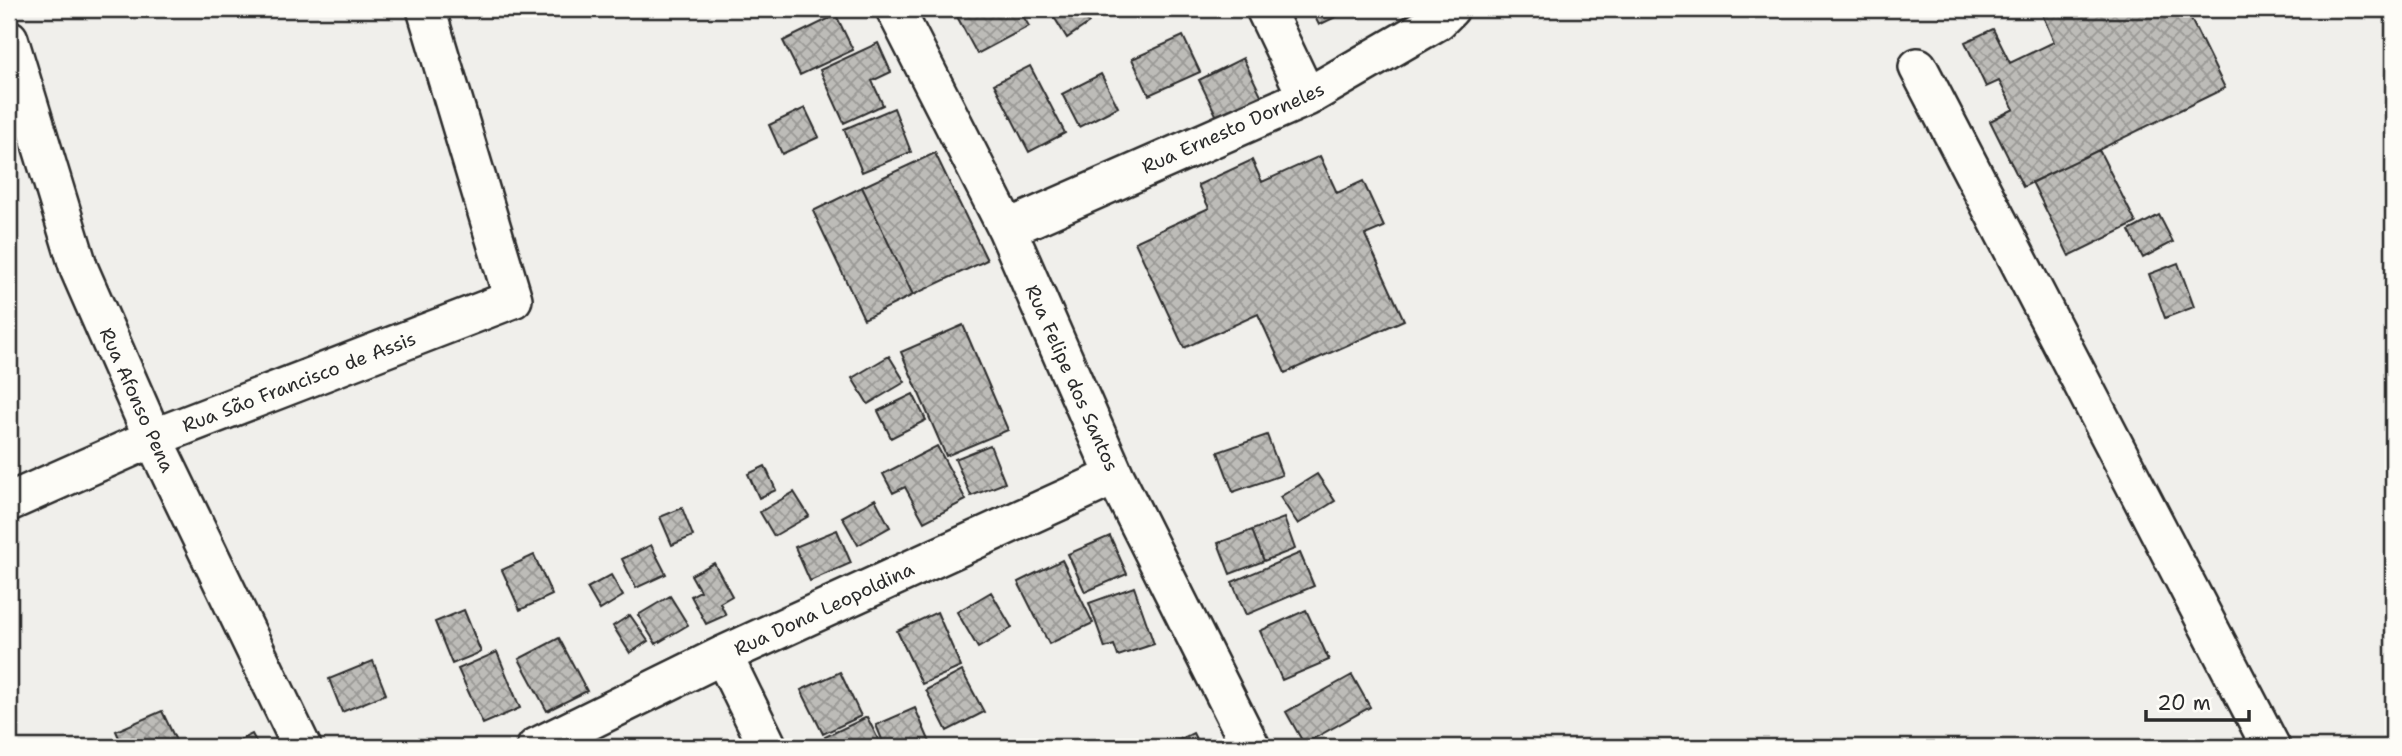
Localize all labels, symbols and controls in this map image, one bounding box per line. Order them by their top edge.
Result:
street label: Rua Ernesto Dorneles [1138,76,1328,180]
street label: Rua Felipe dos Santos [1020,281,1124,475]
street label: Rua Afonso Pena [94,324,180,477]
street label: Rua São Francisco de Assis [179,326,419,438]
street label: Rua Dona Leopoldina [730,556,918,662]
scale bar [2146,679,2250,723]
text: 20 m [2157,689,2211,717]

